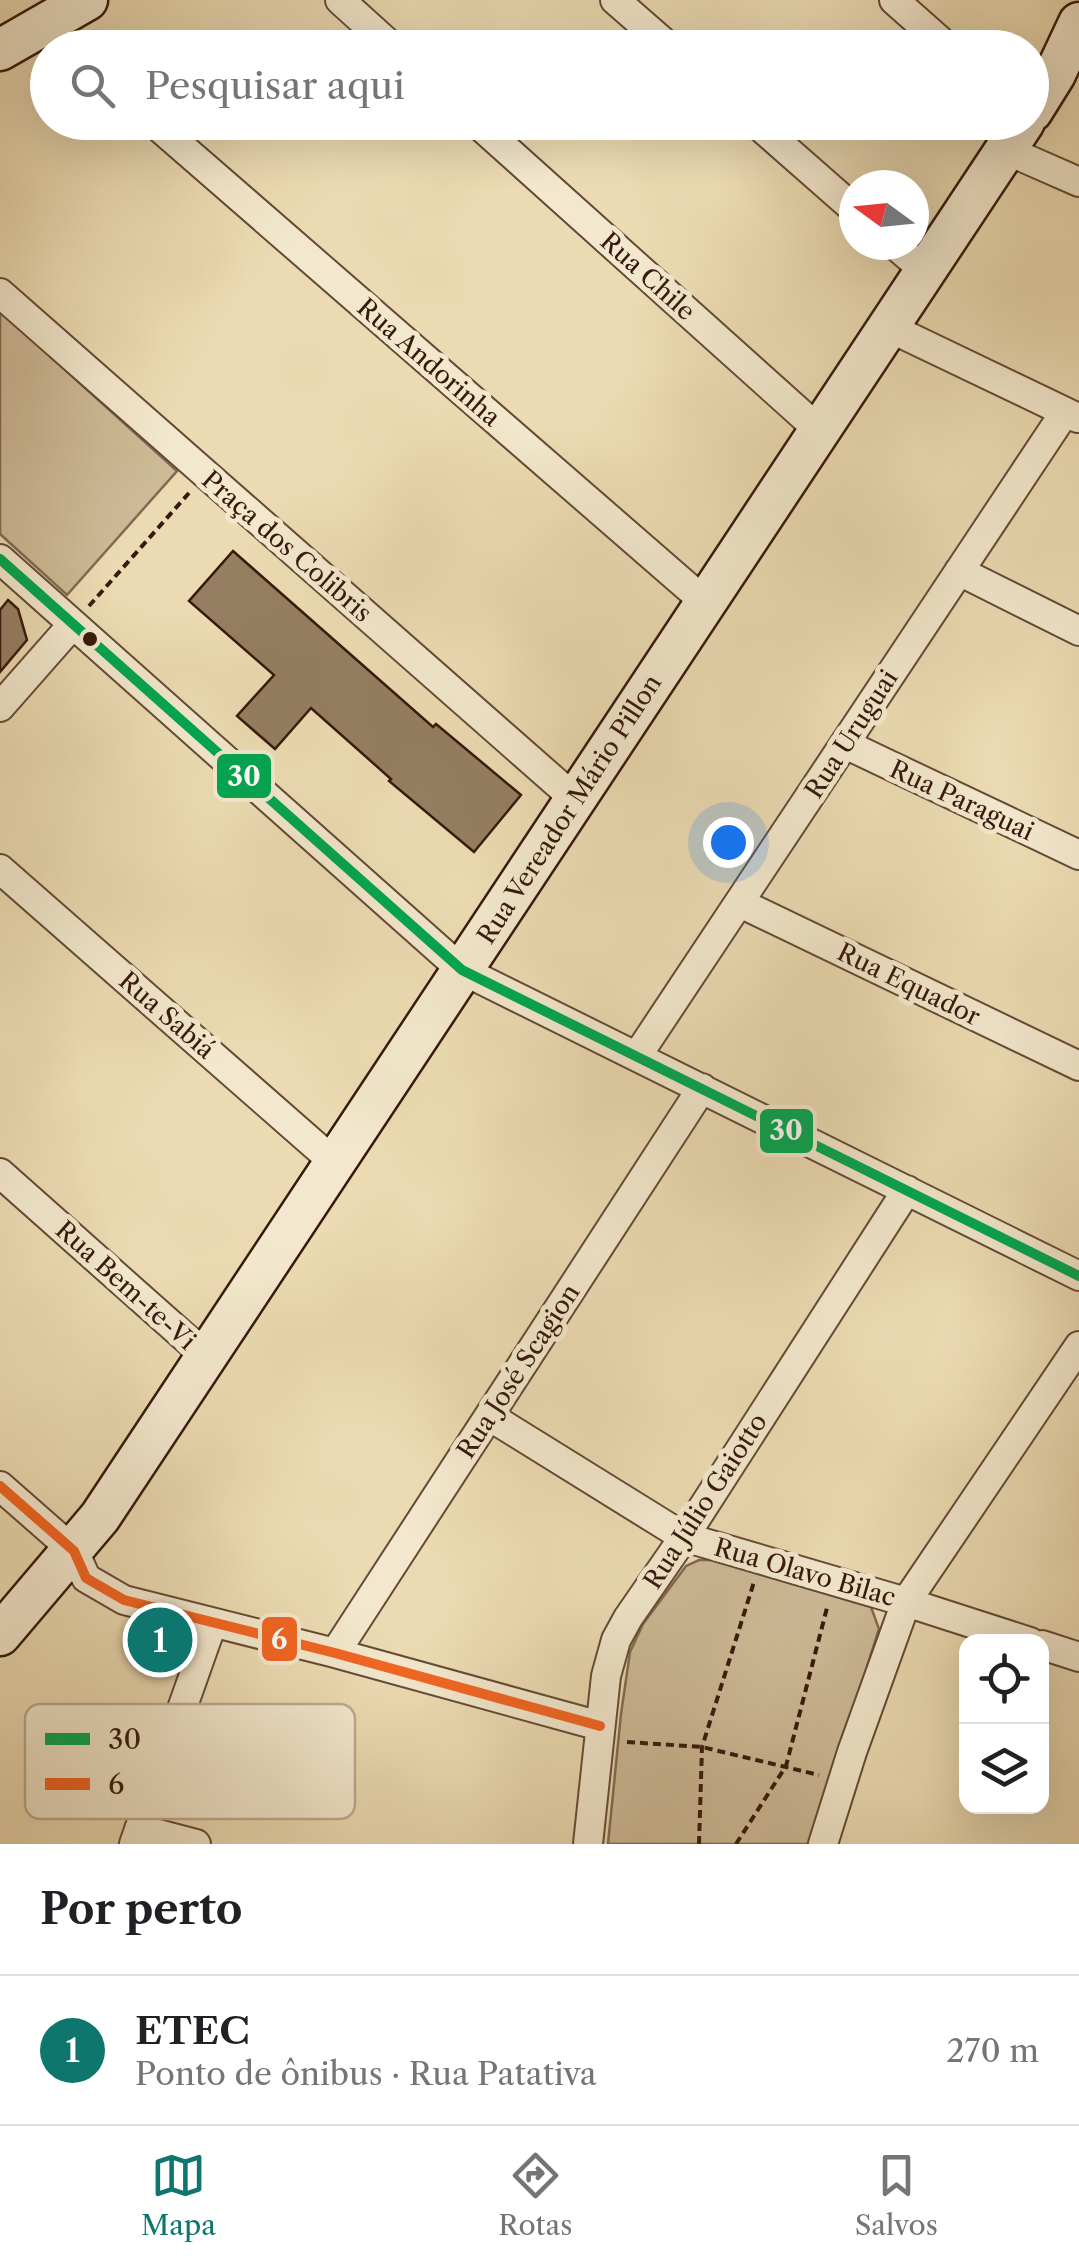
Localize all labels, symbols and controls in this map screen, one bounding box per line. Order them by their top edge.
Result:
search box [30,30,1049,140]
icon: search [65,58,120,113]
text: Pesquisar aqui [145,62,405,109]
north arrow [839,170,929,260]
street label: Rua Chile [594,226,702,327]
street label: Rua Andorinha [351,292,507,434]
street label: Praça dos Colibris [195,464,378,629]
unlabelled marker [80,629,100,649]
street label: Rua Uruguai [798,664,905,804]
street label: Rua Vereador Mário Pillon [471,668,668,950]
line badge: 30 [215,752,273,800]
street label: Rua Paraguai [885,754,1039,848]
text: 30 [227,759,261,793]
your location [703,817,754,868]
street label: Rua Equador [832,936,986,1033]
street label: Rua Sabiá [112,965,222,1066]
line badge: 30 [758,1107,815,1155]
text: 30 [769,1113,803,1147]
street label: Rua Bem-te-Vi [49,1214,202,1357]
street label: Rua José Scagion [450,1278,587,1464]
street label: Rua Júlio Gaiotto [637,1408,774,1595]
street label: Rua Olavo Bilac [711,1532,899,1613]
pin: 1 [128,1602,192,1678]
line badge: 6 [260,1615,299,1663]
text: 6 [271,1622,287,1656]
map controls [959,1634,1049,1814]
button: locate [959,1634,1049,1724]
legend [25,1704,355,1819]
text: 30 [108,1722,141,1756]
button: layers [959,1724,1049,1814]
text: 6 [108,1767,124,1801]
text: Por perto [40,1883,243,1935]
text: ETEC [135,2007,250,2054]
text: 1 [65,2031,80,2070]
text: 270 m [946,2031,1039,2070]
text: Ponto de ônibus · Rua Patativa [135,2054,597,2093]
tab: Mapa [141,2148,216,2242]
tab: Rotas [498,2148,572,2242]
tab: Salvos [855,2148,938,2242]

